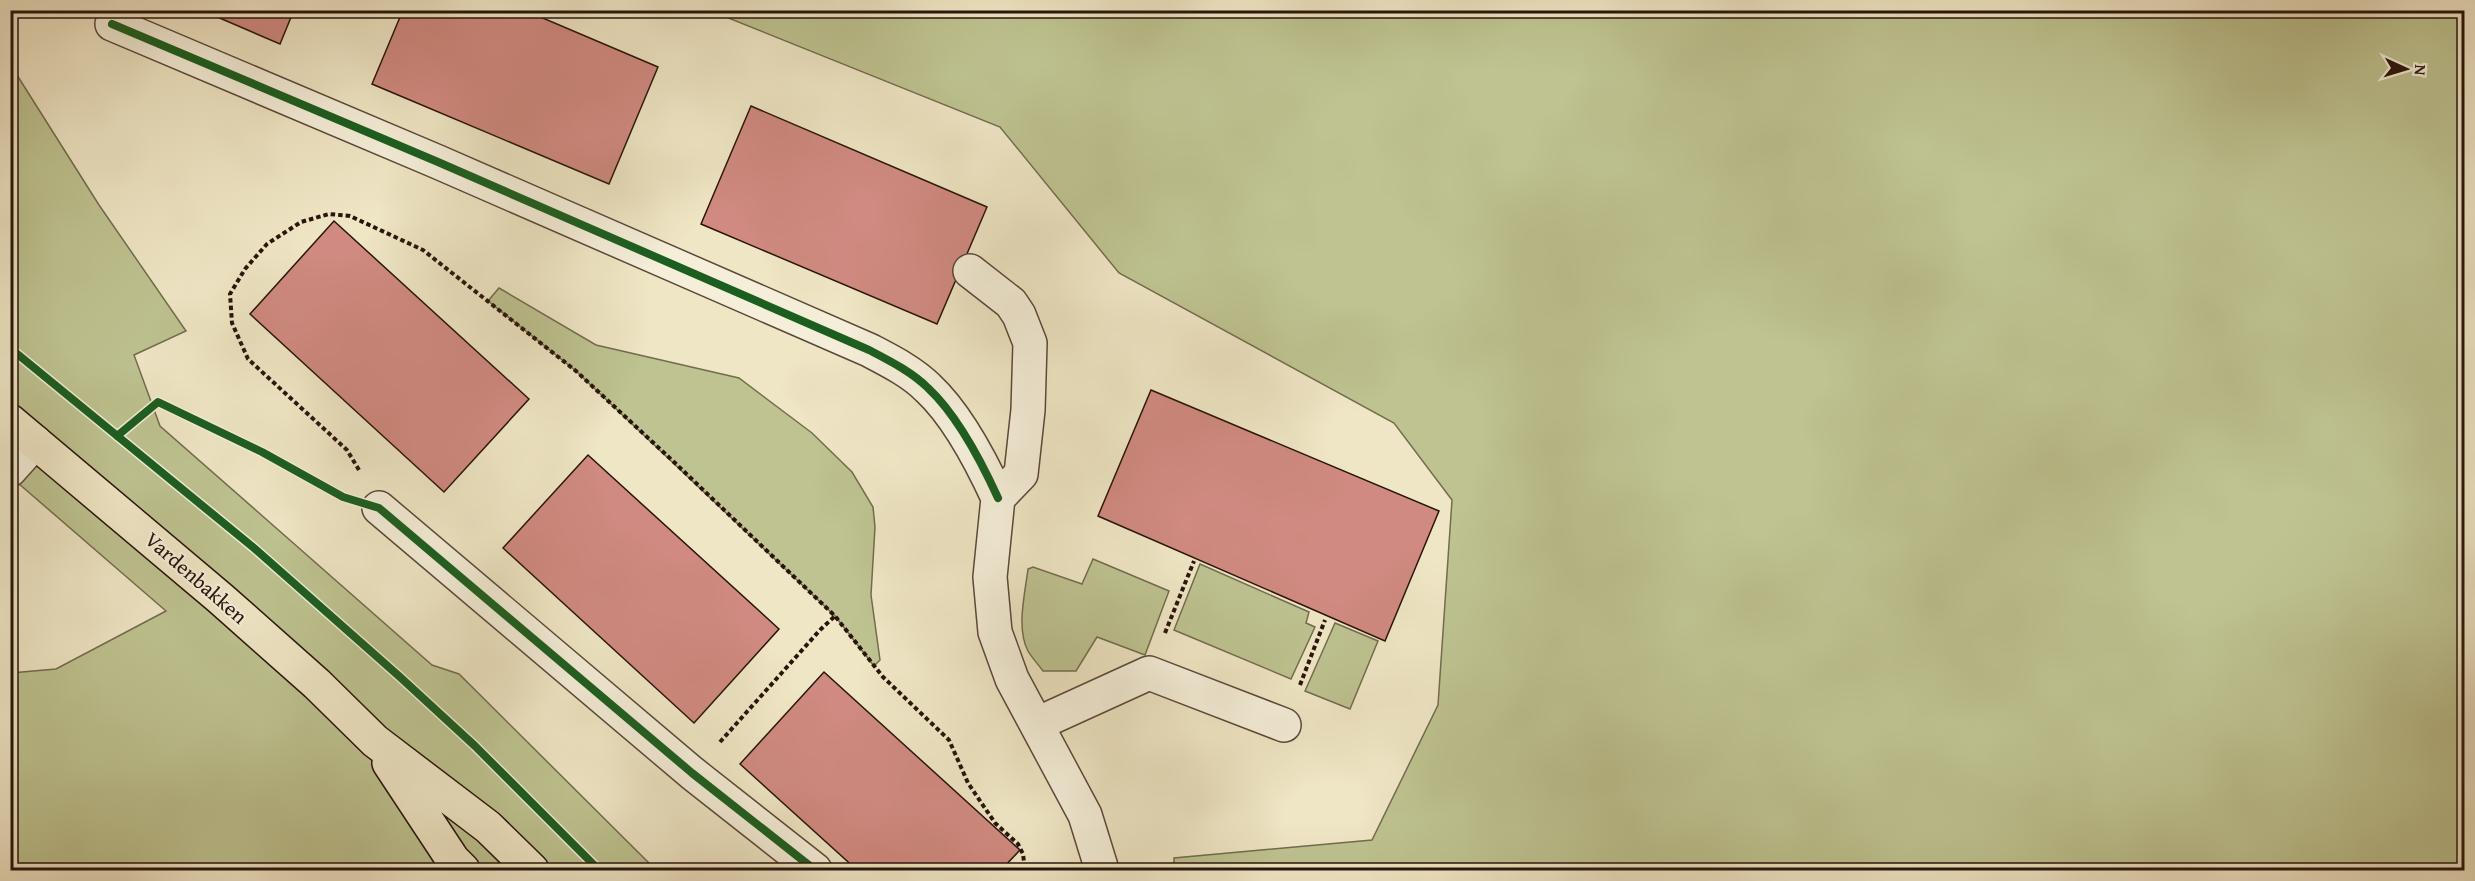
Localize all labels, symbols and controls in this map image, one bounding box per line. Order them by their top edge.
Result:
north arrow [2376,39,2436,99]
text: N [2409,64,2433,77]
street label: Vardenbakken [138,524,255,631]

